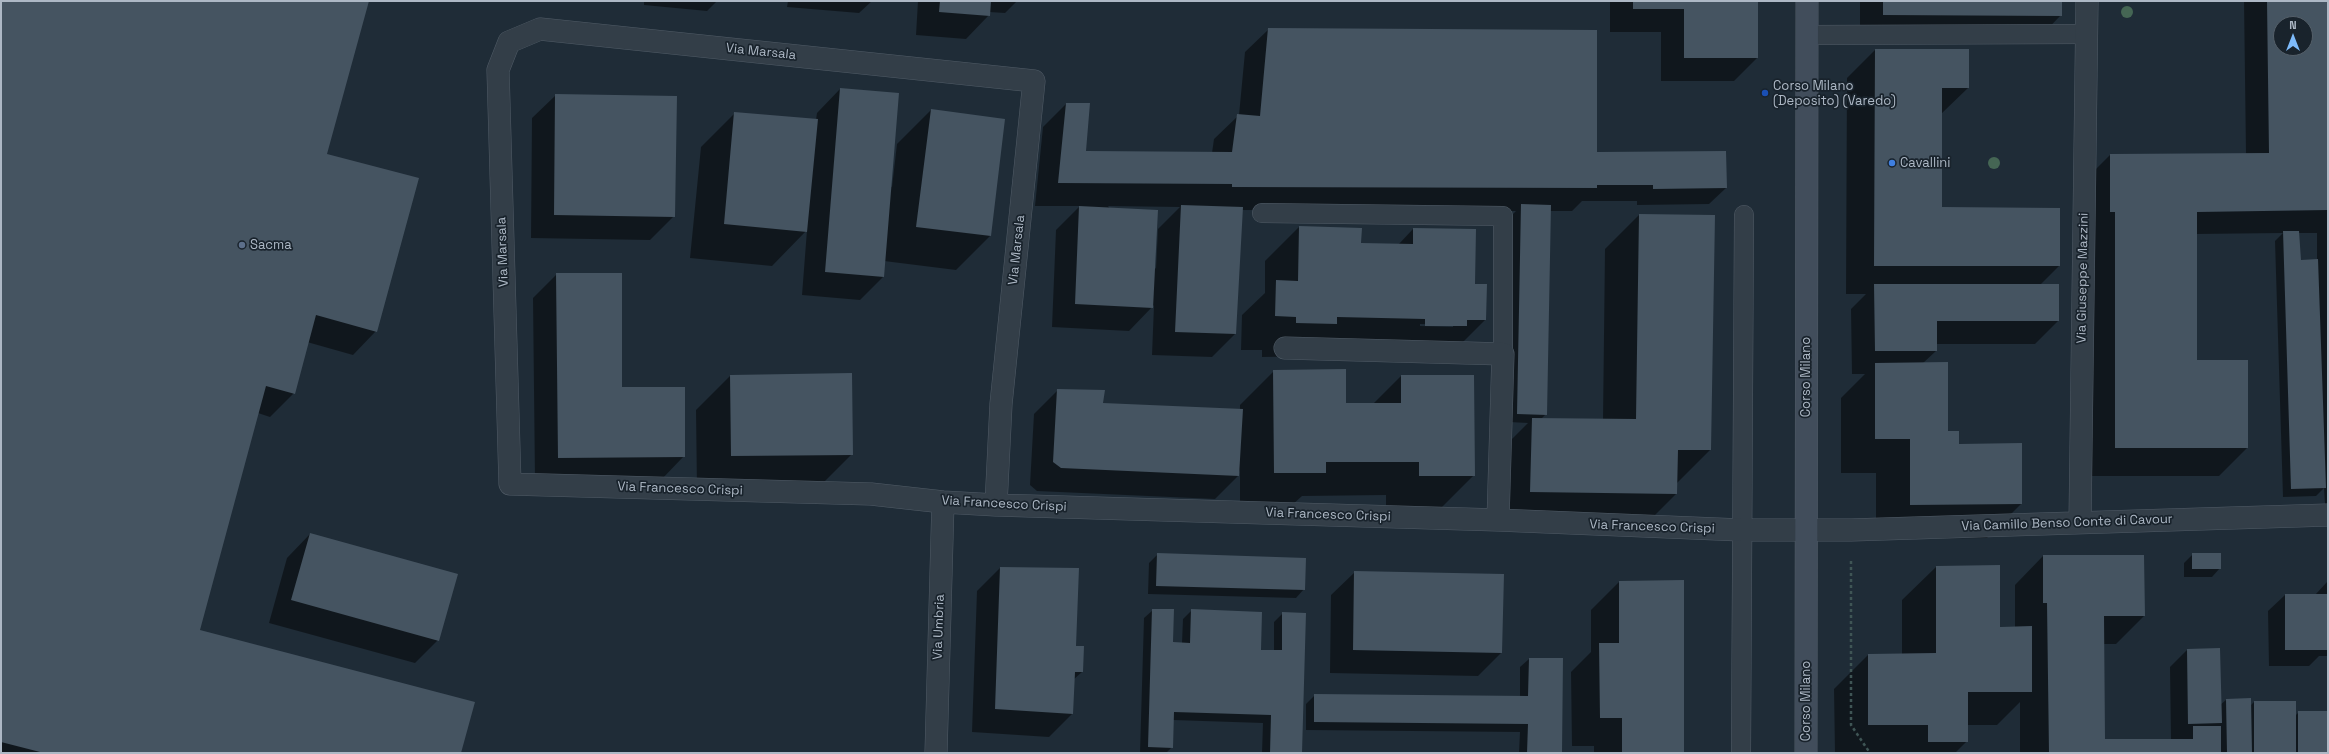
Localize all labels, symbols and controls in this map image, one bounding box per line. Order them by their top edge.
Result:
north arrow [2273,16,2313,56]
text: N [2289,18,2297,32]
street label: Via Marsala [725,41,797,63]
place label: Corso Milano (Deposito) (Varedo) [1773,78,1896,109]
marker: Corso Milano (Deposito) (Varedo) [1760,88,1770,98]
place label: Cavallini [1900,155,1950,171]
marker: Cavallini [1887,158,1897,168]
street label: Via Giuseppe Mazzini [2074,213,2092,343]
street label: Via Marsala [1006,214,1028,286]
street label: Via Marsala [494,217,512,287]
place label: Sacma [250,237,292,253]
marker: Sacma [237,240,247,250]
street label: Corso Milano [1798,337,1814,417]
street label: Via Francesco Crispi [617,479,743,499]
street label: Via Francesco Crispi [941,493,1067,515]
street label: Via Francesco Crispi [1265,505,1391,525]
street label: Via Camillo Benso Conte di Cavour [1961,512,2173,534]
street label: Via Francesco Crispi [1589,517,1715,537]
street label: Via Umbria [930,594,948,660]
street label: Corso Milano [1798,661,1814,741]

